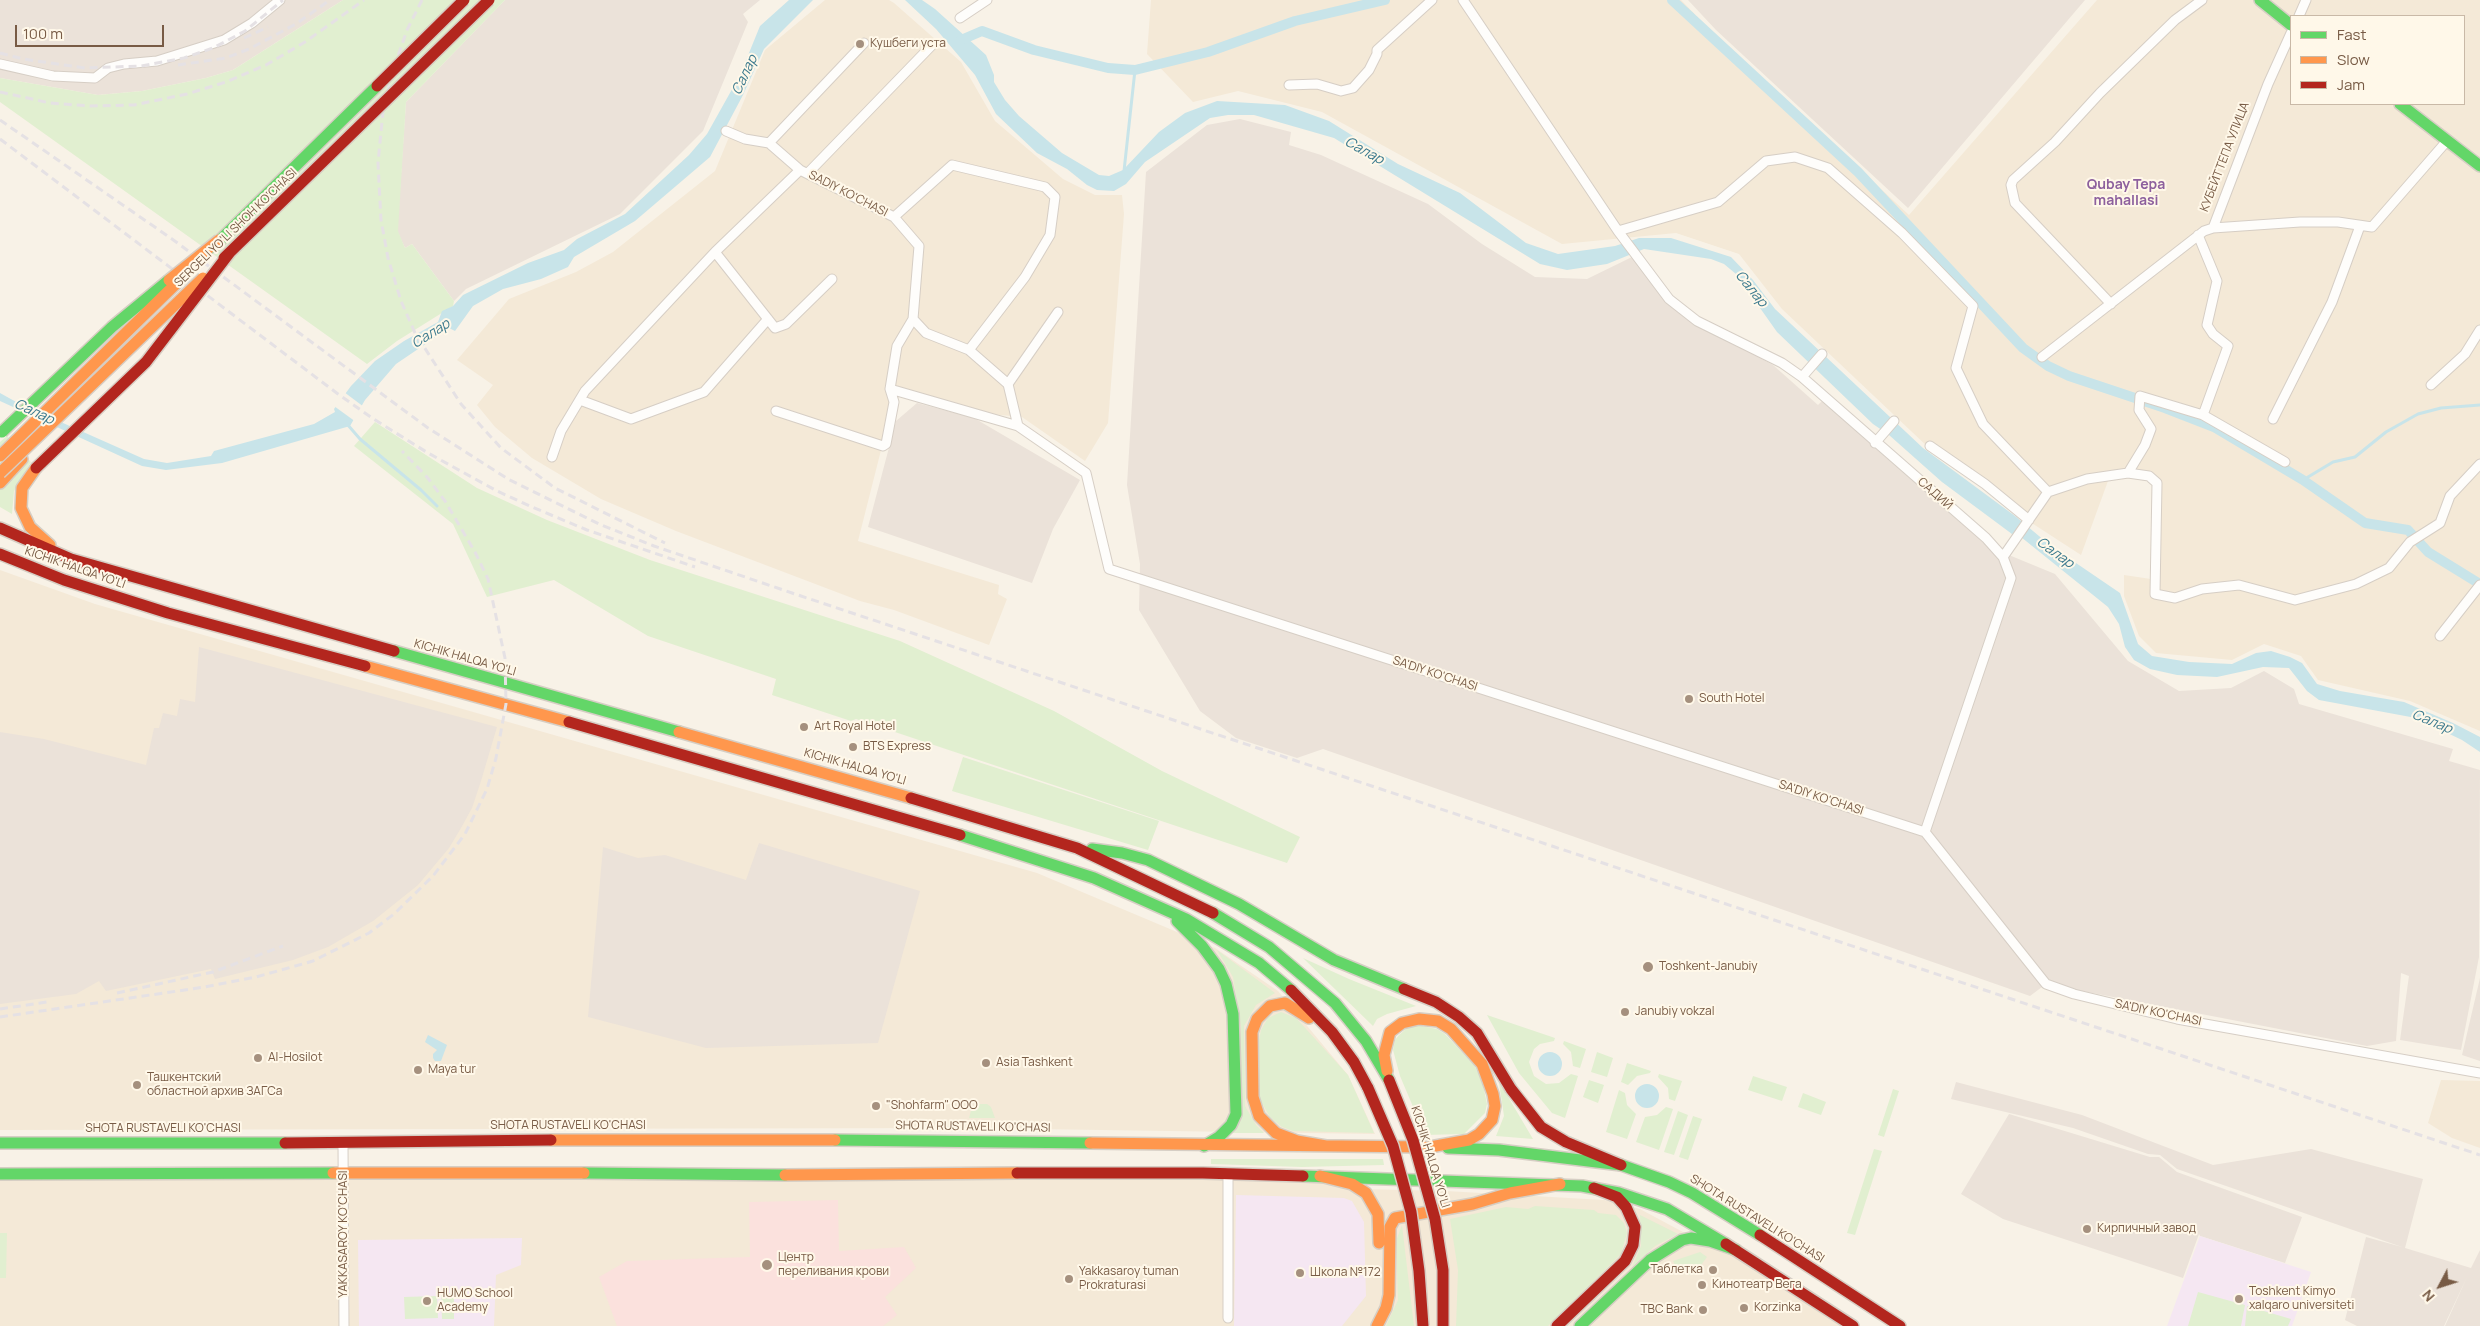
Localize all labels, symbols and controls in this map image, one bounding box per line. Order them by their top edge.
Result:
scale bar [18,15,166,47]
legend [2290,15,2465,105]
text: 100 m [23,23,63,44]
text: Fast [2337,24,2366,45]
place label: Кушбеги уста [870,37,946,51]
marker: Кушбеги уста [854,38,866,50]
text: Slow [2337,49,2370,70]
water label: Салар [729,52,761,98]
text: Jam [2337,74,2365,95]
street label: КУБЕЙТТЕПА УЛИЦА [2197,100,2253,214]
water label: Салар [1342,133,1386,169]
street label: SERGELI YO‘LI SHOH KO‘CHASI [172,166,300,290]
street label: SADIY KO'CHASI [806,168,890,220]
district label: Qubay Tepa mahallasi [2087,177,2165,210]
water label: Салар [1731,267,1771,311]
water label: Салар [409,316,453,352]
water label: Салар [11,396,57,428]
street label: САДИЙ [1915,475,1955,513]
water label: Салар [2033,534,2077,572]
street label: KICHIK HALQA YO'LI [23,544,127,592]
street label: KICHIK HALQA YO'LI [412,637,518,679]
street label: SA'DIY KO'CHASI [1391,654,1479,694]
place label: South Hotel [1699,692,1765,706]
marker: South Hotel [1683,693,1695,705]
water label: Салар [2409,706,2455,738]
place label: Art Royal Hotel [814,720,895,734]
marker: Art Royal Hotel [798,721,810,733]
place label: BTS Express [863,740,931,754]
marker: BTS Express [847,741,859,753]
street label: KICHIK HALQA YO'LI [802,746,908,788]
street label: SA'DIY KO'CHASI [1777,778,1865,818]
marker: Toshkent-Janubiy [1641,960,1655,974]
place label: Toshkent-Janubiy [1659,960,1758,974]
street label: SA'DIY KO'CHASI [2113,997,2203,1029]
place label: Janubiy vokzal [1635,1005,1714,1019]
marker: Janubiy vokzal [1619,1006,1631,1018]
place label: Al-Hosilot [268,1051,323,1065]
marker: Al-Hosilot [252,1052,264,1064]
place label: Asia Tashkent [996,1056,1073,1070]
marker: Asia Tashkent [980,1057,992,1069]
place label: Maya tur [428,1063,476,1077]
marker: Maya tur [412,1064,424,1076]
place label: Ташкентский областной архив ЗАГСа [147,1071,283,1099]
marker: Ташкентский областной архив ЗАГСа [131,1079,143,1091]
place label: "Shohfarm" OOO [886,1099,978,1113]
marker: "Shohfarm" OOO [870,1100,882,1112]
street label: KICHIK HALQA YO'LI [1408,1104,1452,1210]
street label: SHOTA RUSTAVELI KO'CHASI [895,1118,1051,1136]
street label: SHOTA RUSTAVELI KO'CHASI [490,1119,646,1133]
street label: SHOTA RUSTAVELI KO'CHASI [85,1122,241,1136]
street label: YAKKASAROY KO'CHASI [337,1170,351,1298]
street label: SHOTA RUSTAVELI KO'CHASI [1687,1172,1827,1266]
place label: Кирпичный завод [2097,1222,2196,1236]
marker: Кирпичный завод [2081,1223,2093,1235]
place label: Центр переливания крови [778,1251,889,1279]
marker: Центр переливания крови [760,1258,774,1272]
north arrow [2415,1261,2465,1311]
place label: Таблетка [1650,1263,1703,1277]
marker: Таблетка [1707,1264,1719,1276]
place label: Yakkasaroy tuman Prokraturasi [1079,1265,1179,1293]
place label: Школа №172 [1310,1266,1381,1280]
marker: Школа №172 [1294,1267,1306,1279]
marker: Yakkasaroy tuman Prokraturasi [1063,1273,1075,1285]
place label: Кинотеатр Вега [1712,1278,1802,1292]
marker: Кинотеатр Вега [1696,1279,1708,1291]
place label: Toshkent Kimyo xalqaro universiteti [2249,1285,2354,1313]
text: N [2418,1286,2439,1306]
place label: HUMO School Academy [437,1287,513,1315]
marker: Toshkent Kimyo xalqaro universiteti [2233,1293,2245,1305]
marker: HUMO School Academy [421,1295,433,1307]
place label: Korzinka [1754,1301,1801,1315]
marker: Korzinka [1738,1302,1750,1314]
place label: TBC Bank [1640,1303,1693,1317]
marker: TBC Bank [1697,1304,1709,1316]

